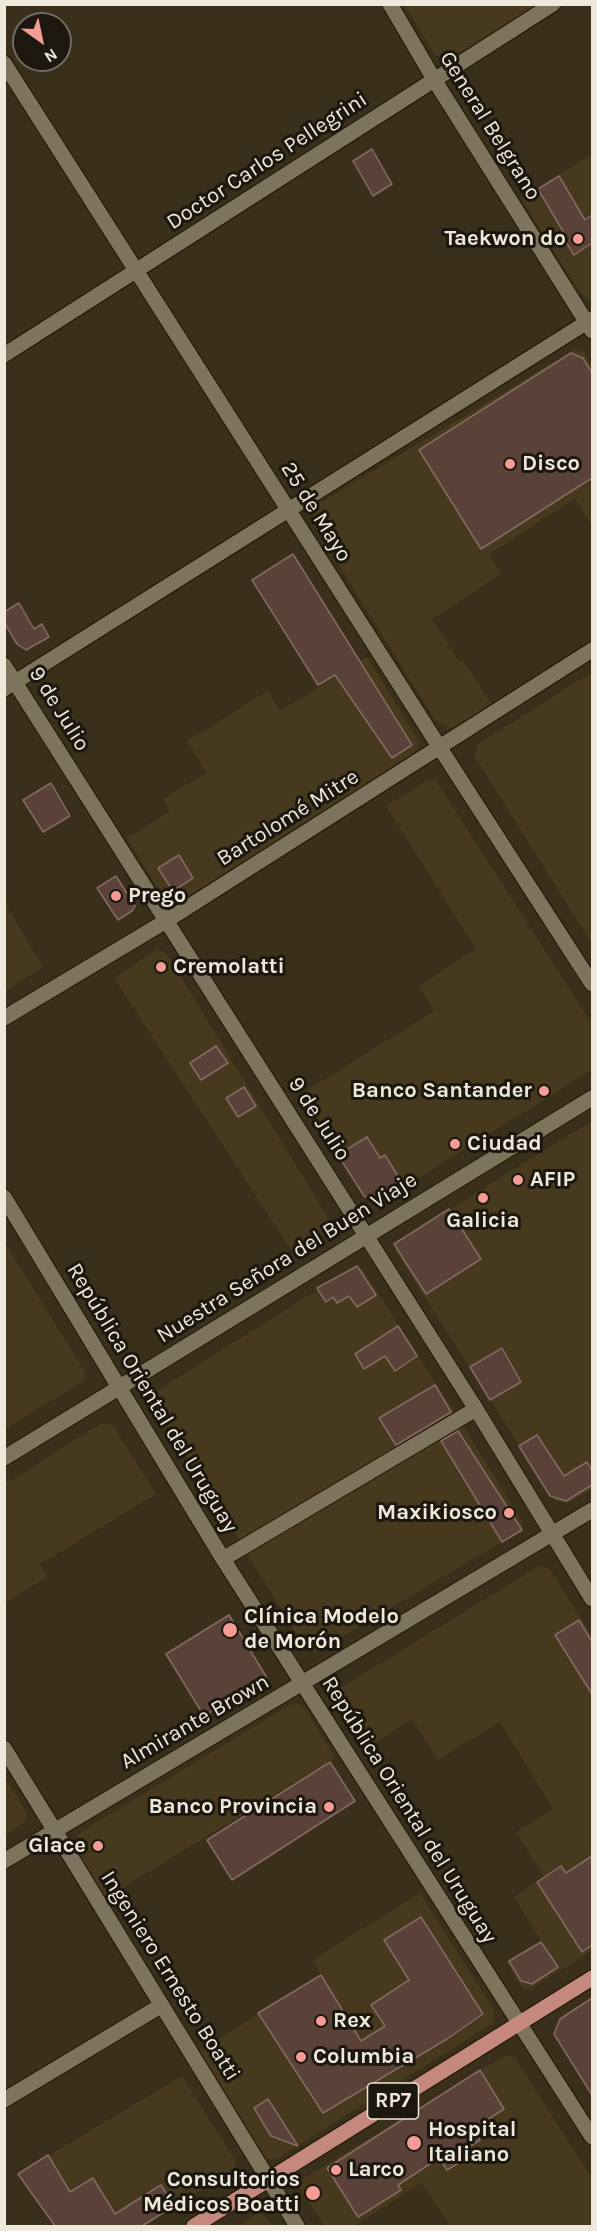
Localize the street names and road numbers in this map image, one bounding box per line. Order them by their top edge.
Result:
street label: General Belgrano [434,47,546,205]
street label: Doctor Carlos Pellegrini [162,86,372,236]
street label: 25 de Mayo [275,457,357,567]
street label: 9 de Julio [23,662,95,756]
street label: Bartolomé Mitre [212,764,364,872]
street label: 9 de Julio [282,1072,356,1166]
street label: Nuestra Señora del Buen Viaje [152,1167,422,1349]
street label: República Oriental del Uruguay [61,1258,243,1538]
street label: Almirante Brown [116,1669,274,1775]
street label: República Oriental del Uruguay [316,1672,502,1948]
street label: Ingeniero Ernesto Boatti [95,1866,245,2086]
road number: RP7 [368,2083,418,2119]

